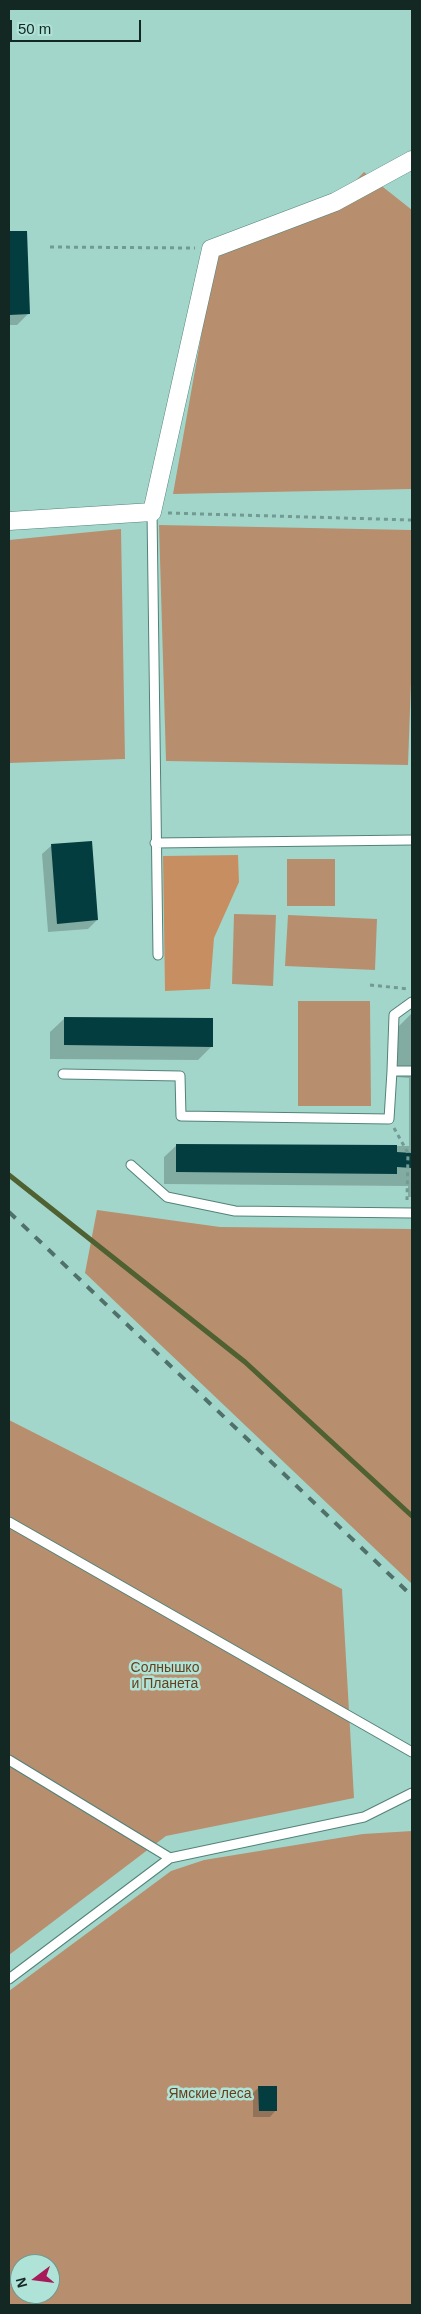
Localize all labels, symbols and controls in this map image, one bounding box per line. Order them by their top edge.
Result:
scale bar [12,10,144,42]
text: 50 m [18,20,51,37]
park label: Солнышко и Планета [131,1660,199,1692]
park label: Ямские леса [168,2086,252,2102]
north arrow [10,2254,60,2304]
text: N [12,2276,31,2290]

